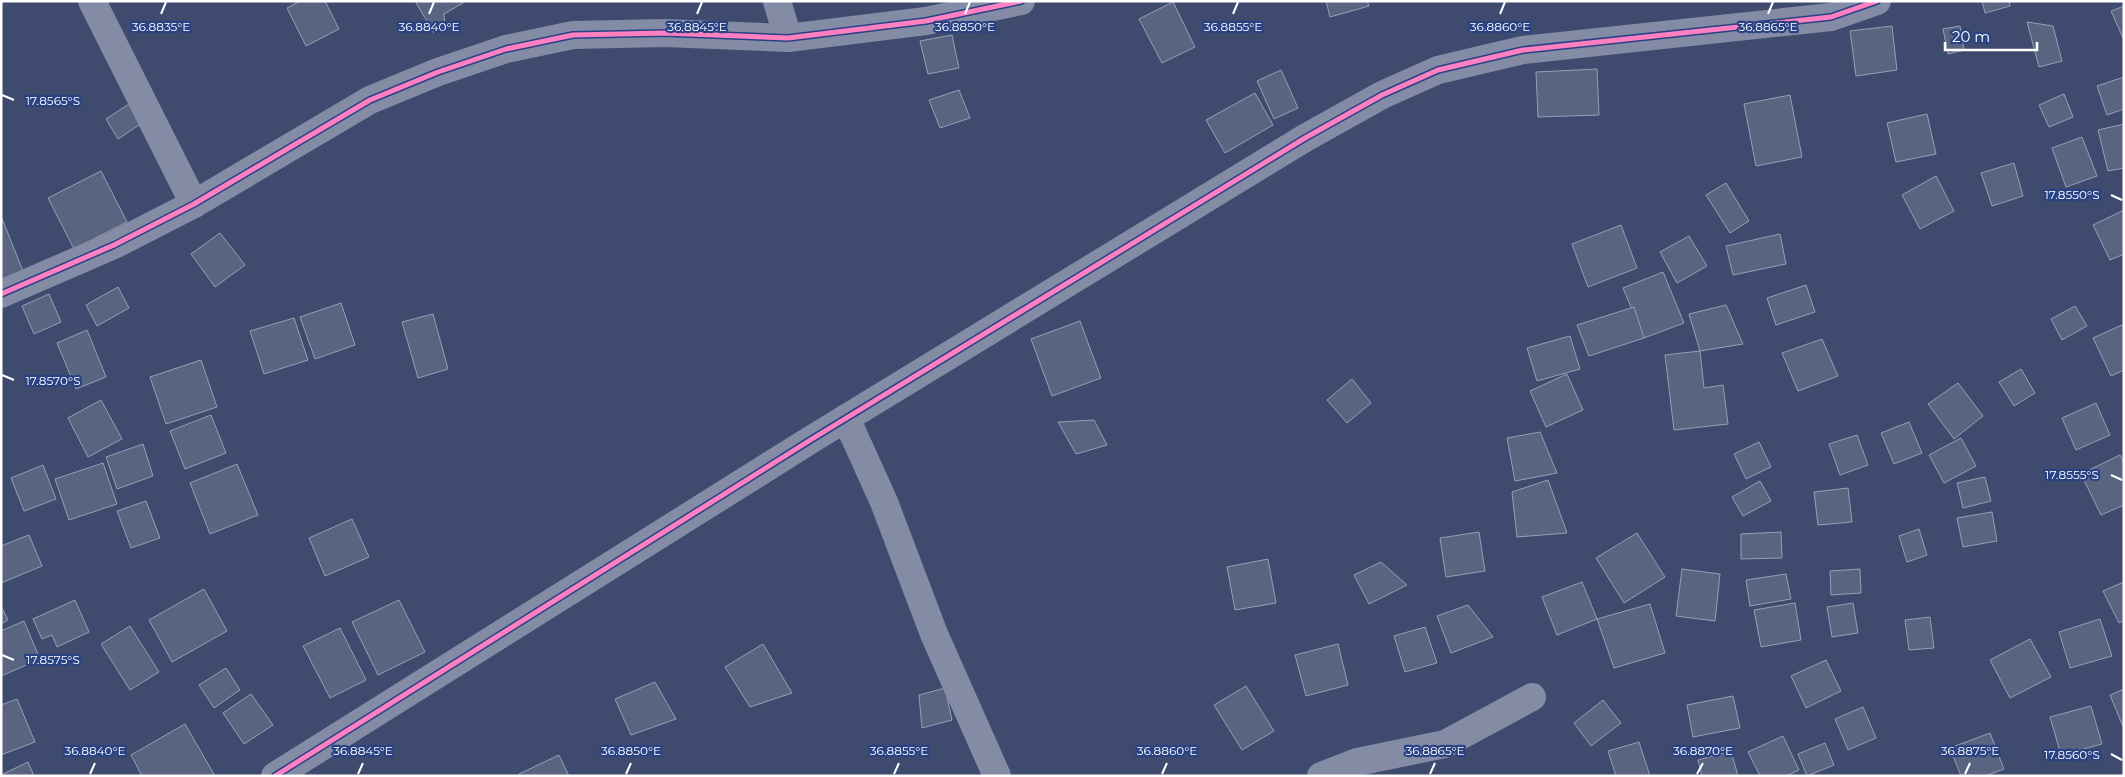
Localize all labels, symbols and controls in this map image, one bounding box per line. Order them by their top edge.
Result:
text: 36.8835°E [132,19,190,34]
text: 36.8840°E [398,19,460,34]
text: 36.8845°E [667,19,727,34]
text: 36.8850°E [935,19,995,34]
text: 36.8855°E [1204,19,1262,34]
text: 36.8860°E [1470,19,1530,34]
text: 36.8865°E [1738,19,1798,34]
scale bar [1945,20,2038,52]
text: 20 m [1952,27,1990,46]
text: 17.8565°S [26,93,80,108]
text: 17.8550°S [2044,187,2100,202]
text: 17.8570°S [25,373,81,388]
text: 17.8555°S [2045,467,2099,482]
text: 17.8575°S [26,652,80,667]
text: 36.8840°E [64,743,126,758]
text: 36.8845°E [333,743,393,758]
text: 36.8850°E [601,743,661,758]
text: 36.8855°E [870,743,928,758]
text: 36.8860°E [1137,743,1197,758]
text: 36.8865°E [1405,743,1465,758]
text: 36.8870°E [1673,743,1733,758]
text: 36.8875°E [1941,743,1999,758]
text: 17.8560°S [2044,747,2100,762]

